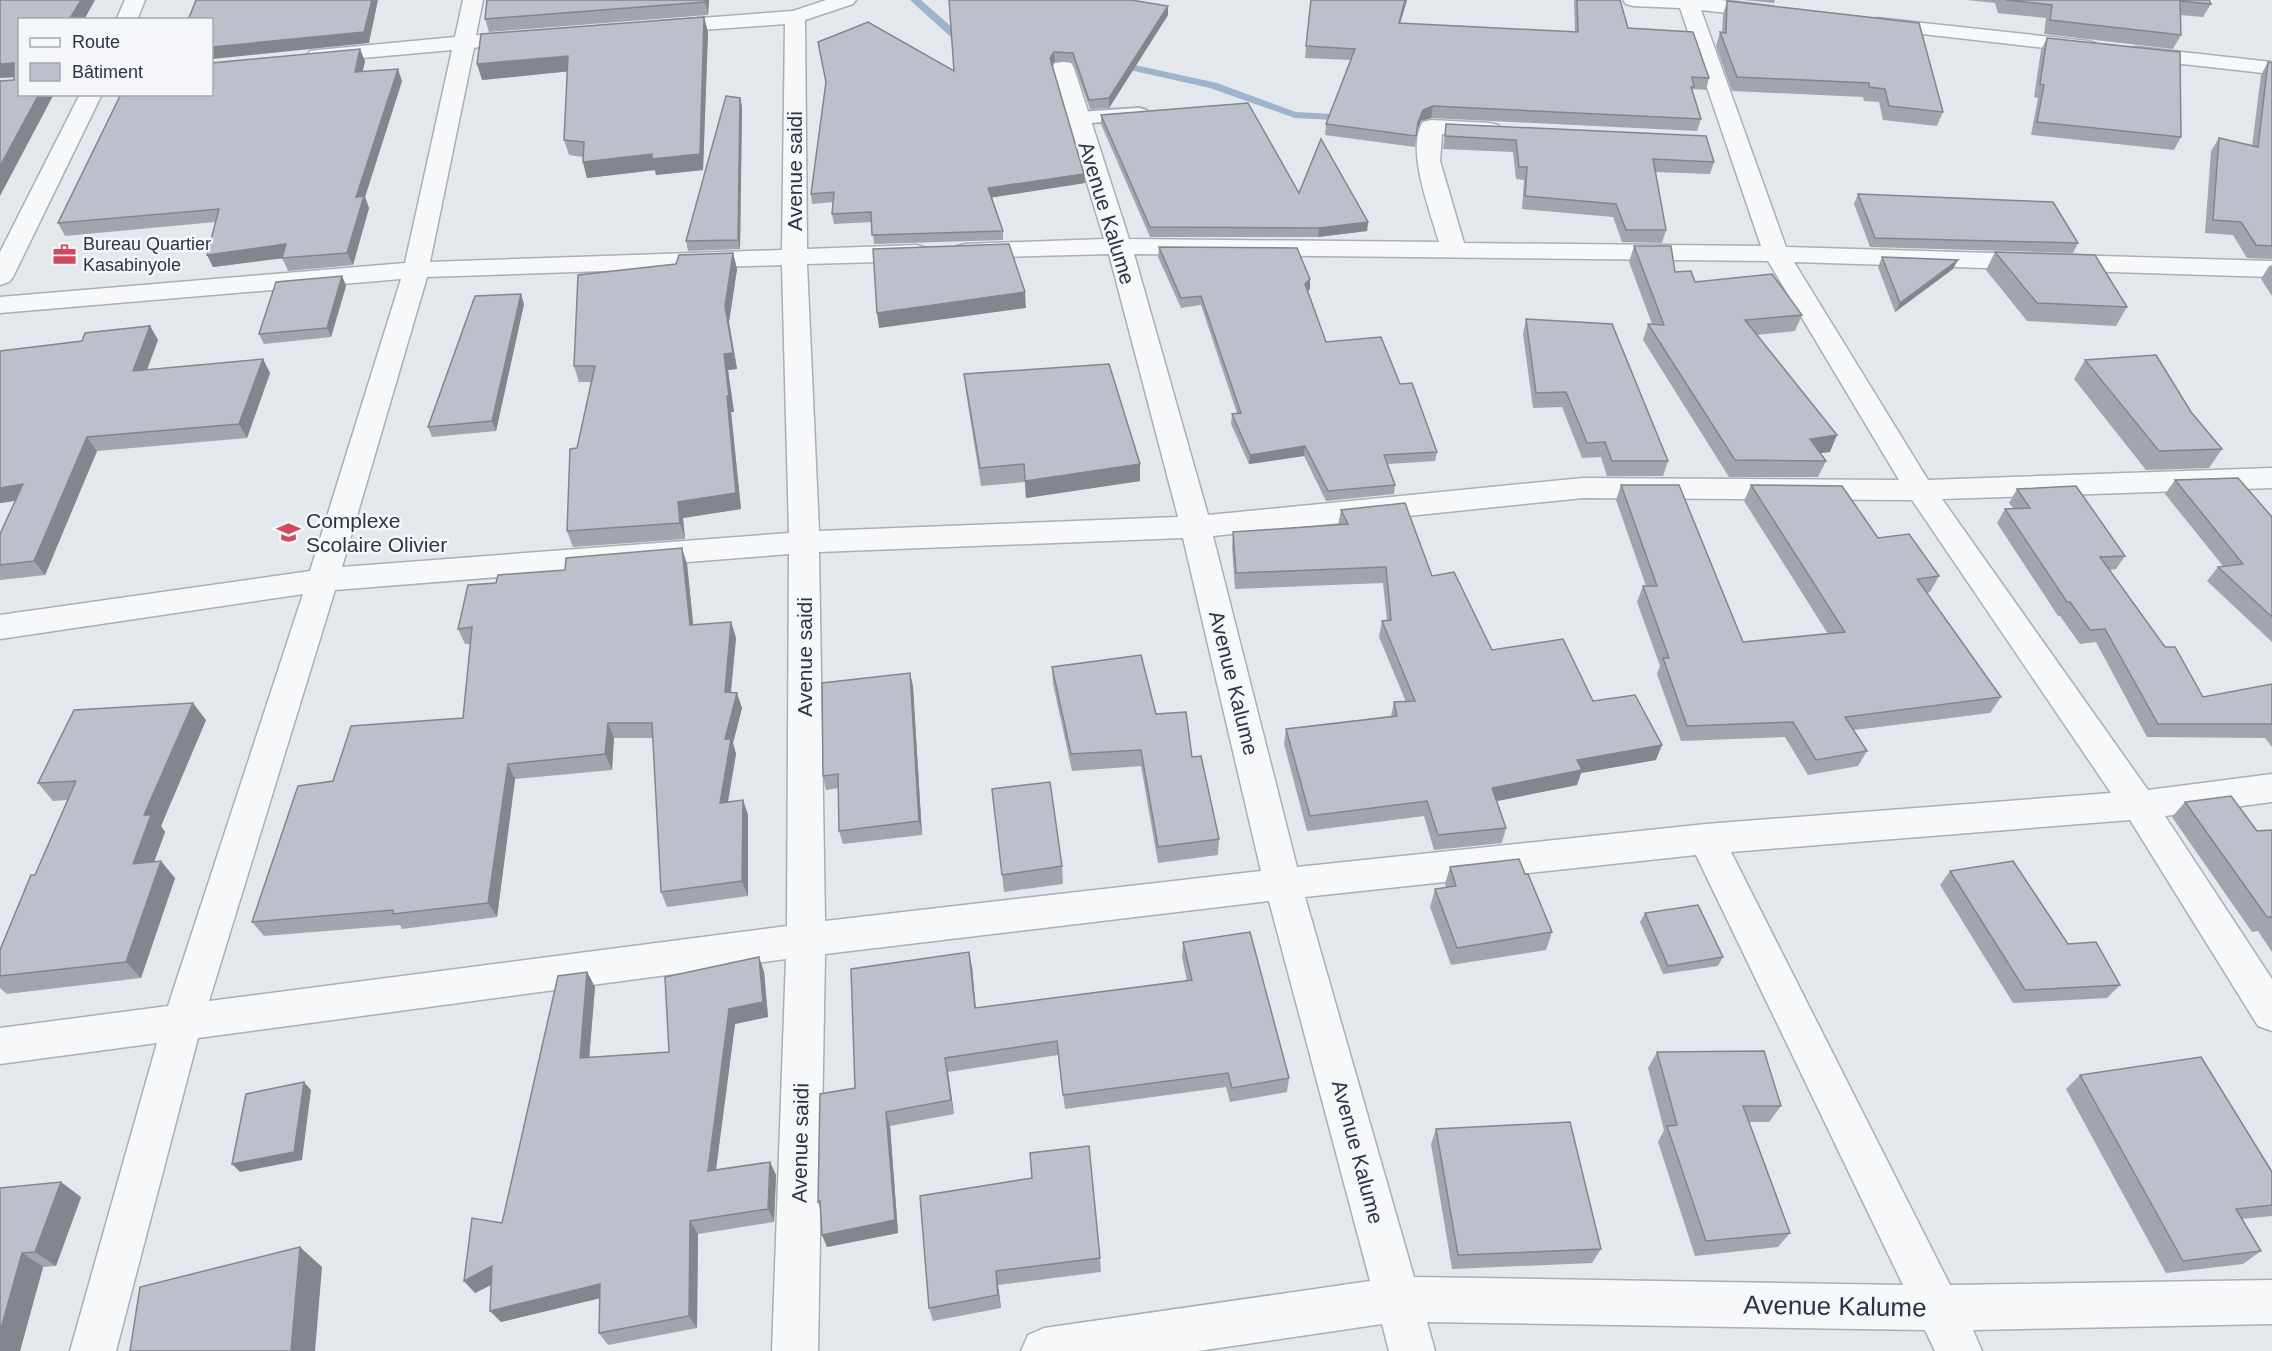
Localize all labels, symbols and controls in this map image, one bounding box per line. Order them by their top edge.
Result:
legend [18,18,213,96]
text: Route [72,32,120,52]
text: Bâtiment [72,62,143,82]
street label: Avenue saidi [783,111,806,231]
street label: Avenue Kalume [1074,139,1140,287]
place label: Bureau Quartier Kasabinyole [83,234,211,275]
office icon: Bureau Quartier Kasabinyole [52,241,78,267]
place label: Complexe Scolaire Olivier [306,509,447,556]
school or university icon: Complexe Scolaire Olivier [275,519,301,545]
street label: Avenue saidi [793,597,816,717]
street label: Avenue Kalume [1205,608,1263,758]
street label: Avenue Kalume [1328,1078,1388,1226]
street label: Avenue saidi [787,1083,813,1203]
street label: Avenue Kalume [1743,1289,1927,1323]

